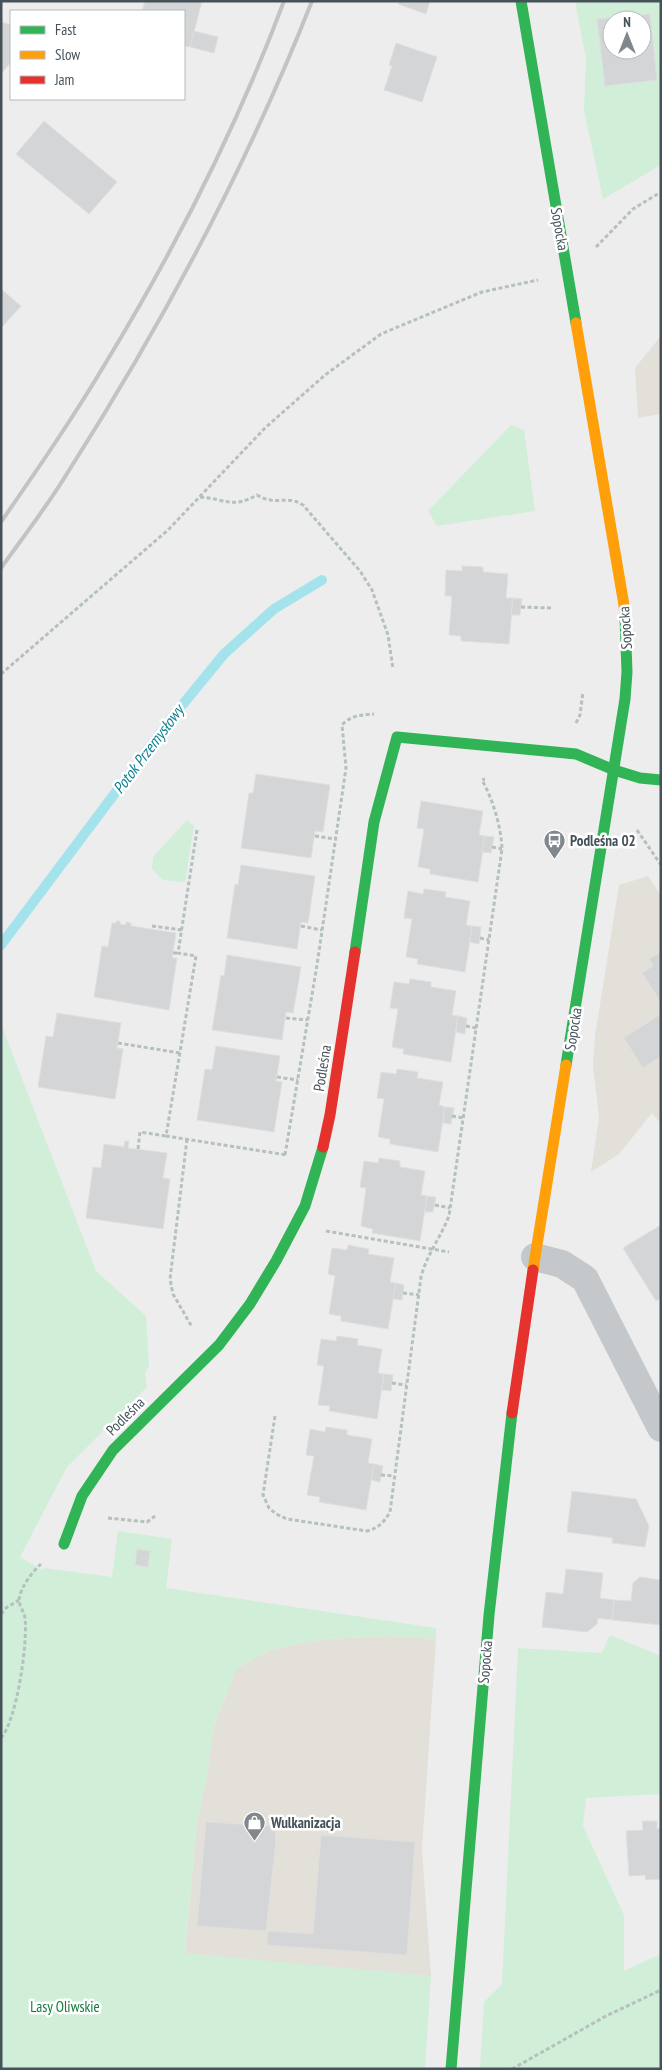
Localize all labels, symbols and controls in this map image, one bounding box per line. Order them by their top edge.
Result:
legend [10,10,185,100]
north arrow [602,10,652,60]
text: N [623,13,631,31]
text: Fast [55,20,76,39]
text: Slow [55,45,80,64]
text: Jam [54,70,74,89]
street label: Sopocka [547,206,573,252]
street label: Sopocka [614,606,636,650]
water label: Potok Przemysłowy [108,699,189,797]
bus stop icon: Podleśna 02 [542,828,566,859]
place label: Podleśna 02 [570,831,636,850]
street label: Sopocka [560,1006,586,1052]
street label: Podleśna [309,1043,335,1093]
street label: Podleśna [102,1393,148,1439]
street label: Sopocka [474,1640,496,1684]
shop icon: Wulkanizacja [243,1810,267,1841]
place label: Wulkanizacja [270,1813,341,1832]
park label: Lasy Oliwskie [30,1997,100,2016]

